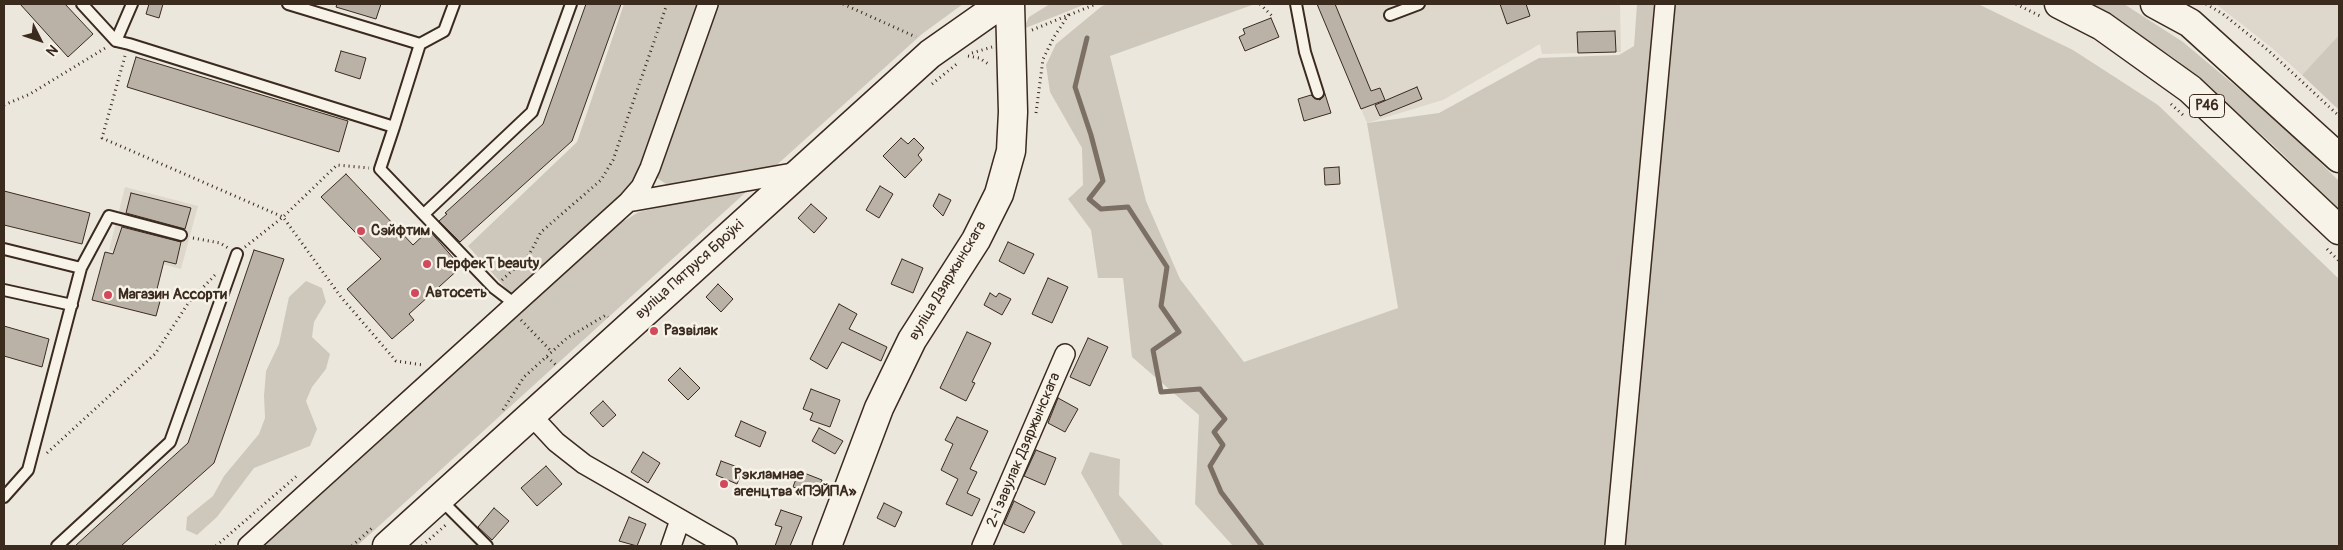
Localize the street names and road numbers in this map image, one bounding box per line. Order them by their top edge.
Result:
road number: Р46 [2190,94,2224,118]
street label: вуліца Пятруся Броўкі [632,216,748,324]
street label: вуліца Дзяржынскага [905,218,991,344]
street label: 2-і завулак Дзяржынскага [983,370,1065,530]

